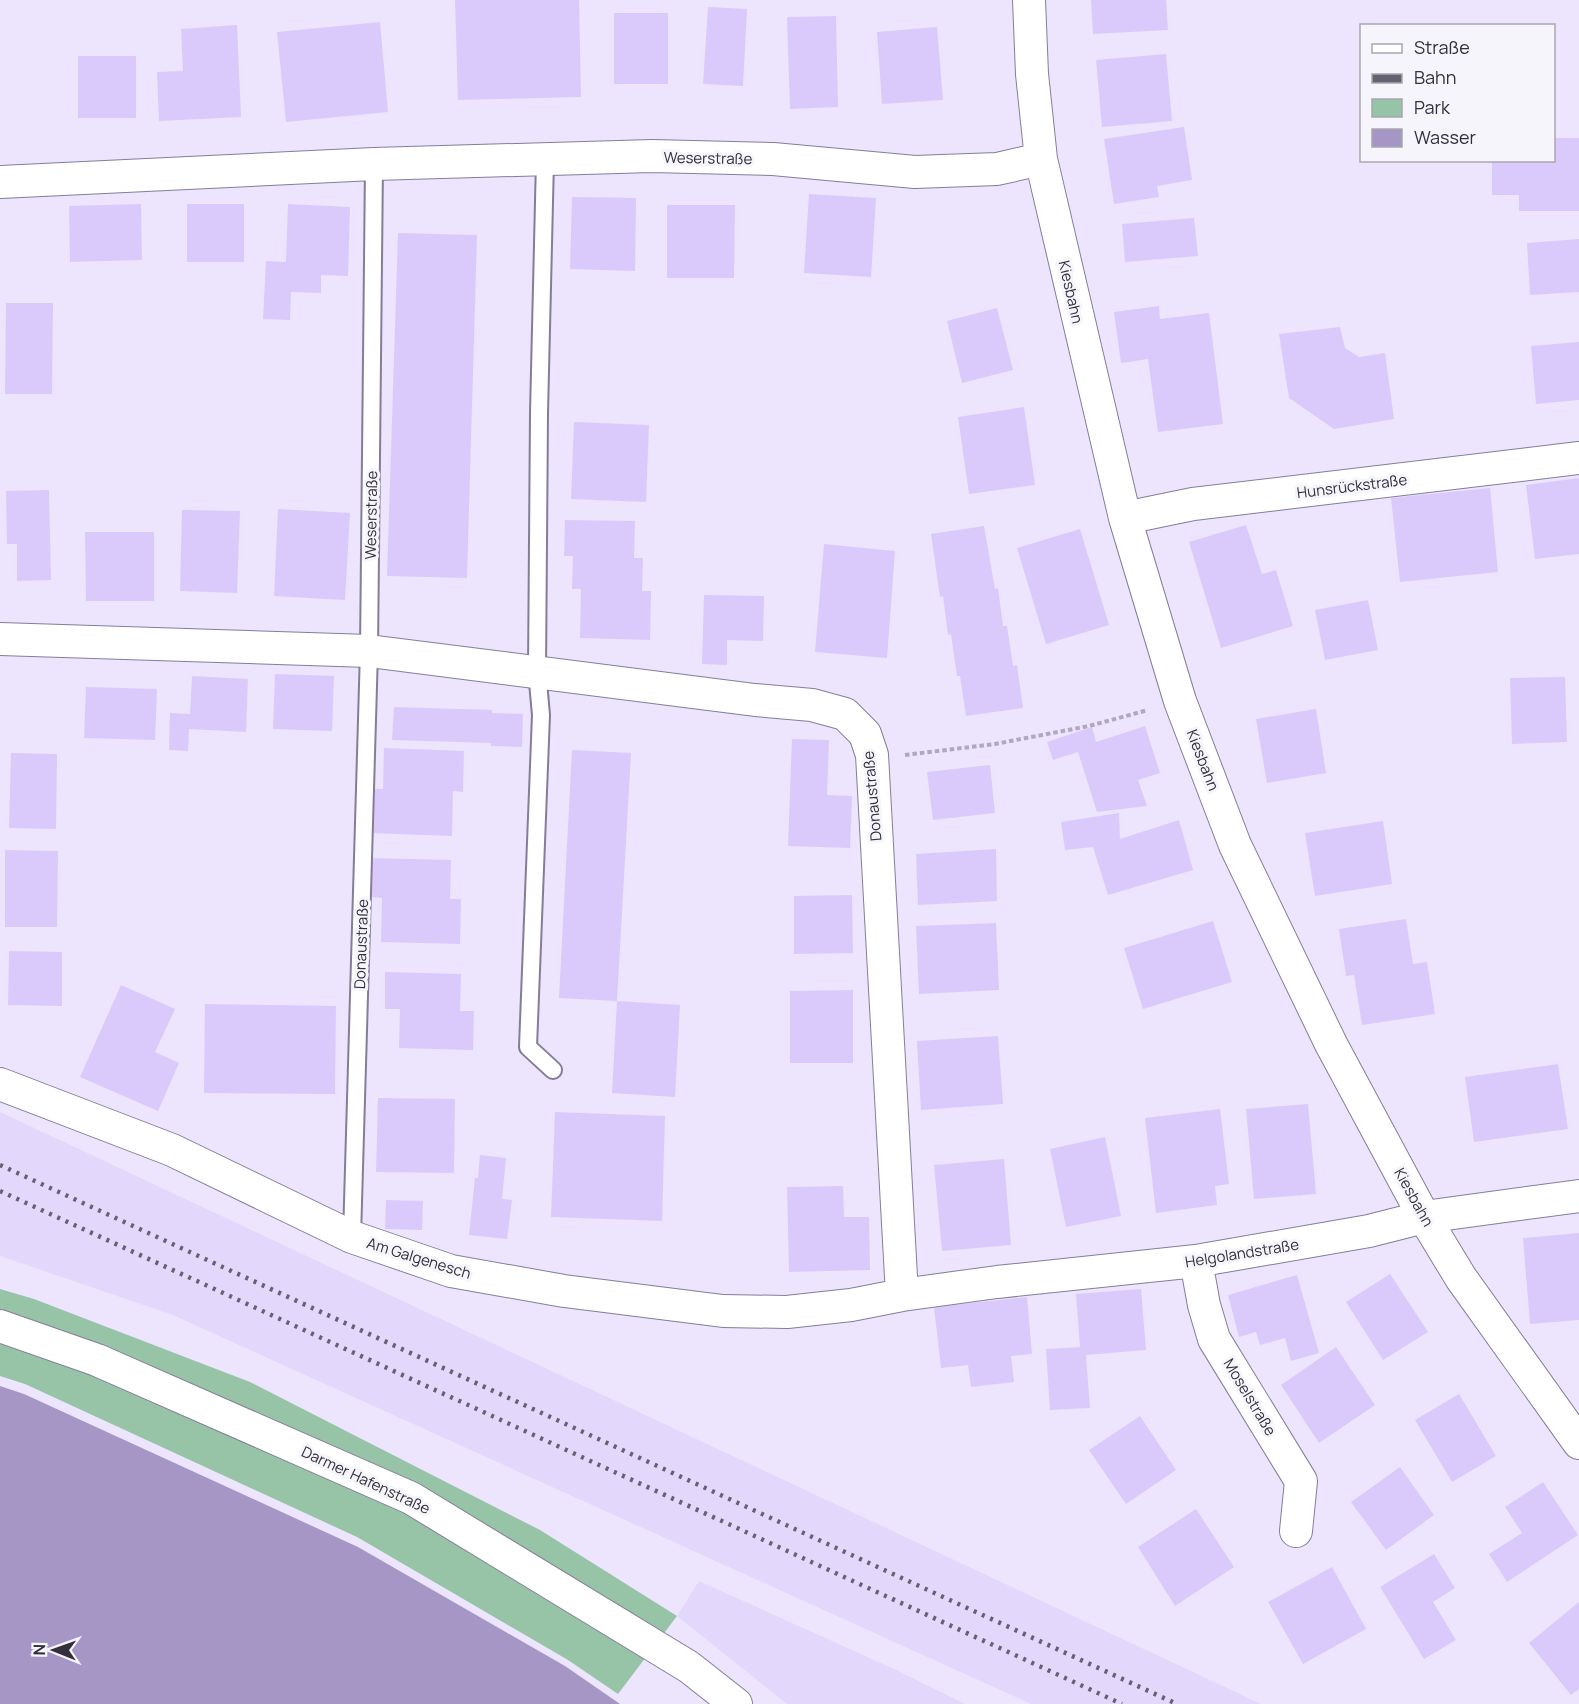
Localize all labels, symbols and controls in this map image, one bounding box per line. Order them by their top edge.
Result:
legend [1360,24,1555,162]
text: Straße [1414,35,1470,59]
text: Bahn [1414,65,1456,89]
text: Park [1414,95,1451,119]
text: Wasser [1414,125,1476,149]
street label: Weserstraße [663,147,753,169]
street label: Kiesbahn [1054,258,1088,326]
street label: Hunsrückstraße [1296,469,1409,503]
street label: Weserstraße [360,470,382,560]
street label: Kiesbahn [1182,726,1224,794]
street label: Donaustraße [858,750,886,842]
street label: Donaustraße [349,898,373,989]
street label: Kiesbahn [1389,1164,1439,1230]
street label: Am Galgenesch [364,1232,474,1284]
street label: Helgolandstraße [1184,1234,1301,1272]
street label: Moselstraße [1219,1354,1281,1440]
street label: Darmer Hafenstraße [298,1441,434,1519]
north arrow [24,1620,84,1680]
text: N [28,1644,50,1656]

